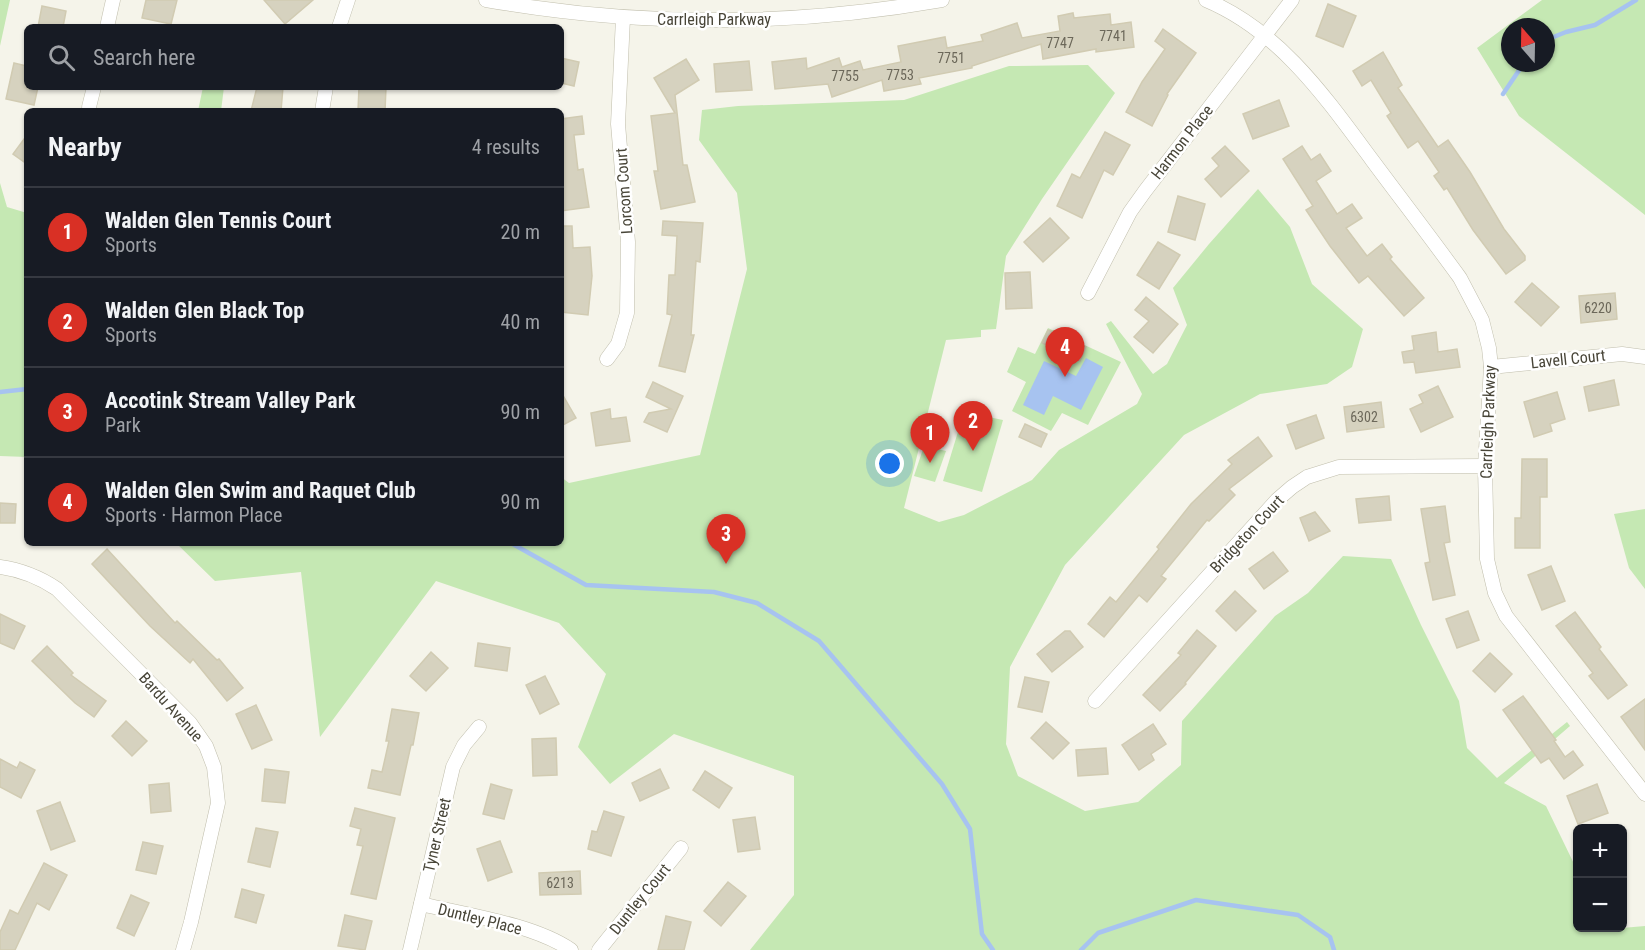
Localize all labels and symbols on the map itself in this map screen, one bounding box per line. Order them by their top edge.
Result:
street label: Carrleigh Parkway [657,10,771,29]
north arrow [1501,18,1555,72]
house number: 7741 [1099,28,1127,44]
house number: 7747 [1046,35,1074,51]
house number: 7751 [937,50,965,66]
house number: 7753 [886,67,914,83]
house number: 7755 [831,68,859,84]
street label: Harmon Place [1147,101,1217,183]
street label: Lorcom Court [611,147,636,235]
house number: 6220 [1584,300,1612,316]
pin: 4 [1046,328,1084,377]
street label: Lavell Court [1530,346,1607,372]
street label: Carrleigh Parkway [1477,364,1499,479]
pin: 2 [954,402,992,451]
house number: 6302 [1350,409,1378,425]
pin: 1 [910,414,950,463]
your location [875,449,904,478]
street label: Bridgeton Court [1206,491,1288,577]
pin: 3 [706,514,746,564]
street label: Bardu Avenue [135,668,207,746]
street label: Tyner Street [419,796,455,874]
street label: Duntley Court [606,860,674,938]
house number: 6213 [546,875,574,891]
street label: Duntley Place [436,899,524,939]

